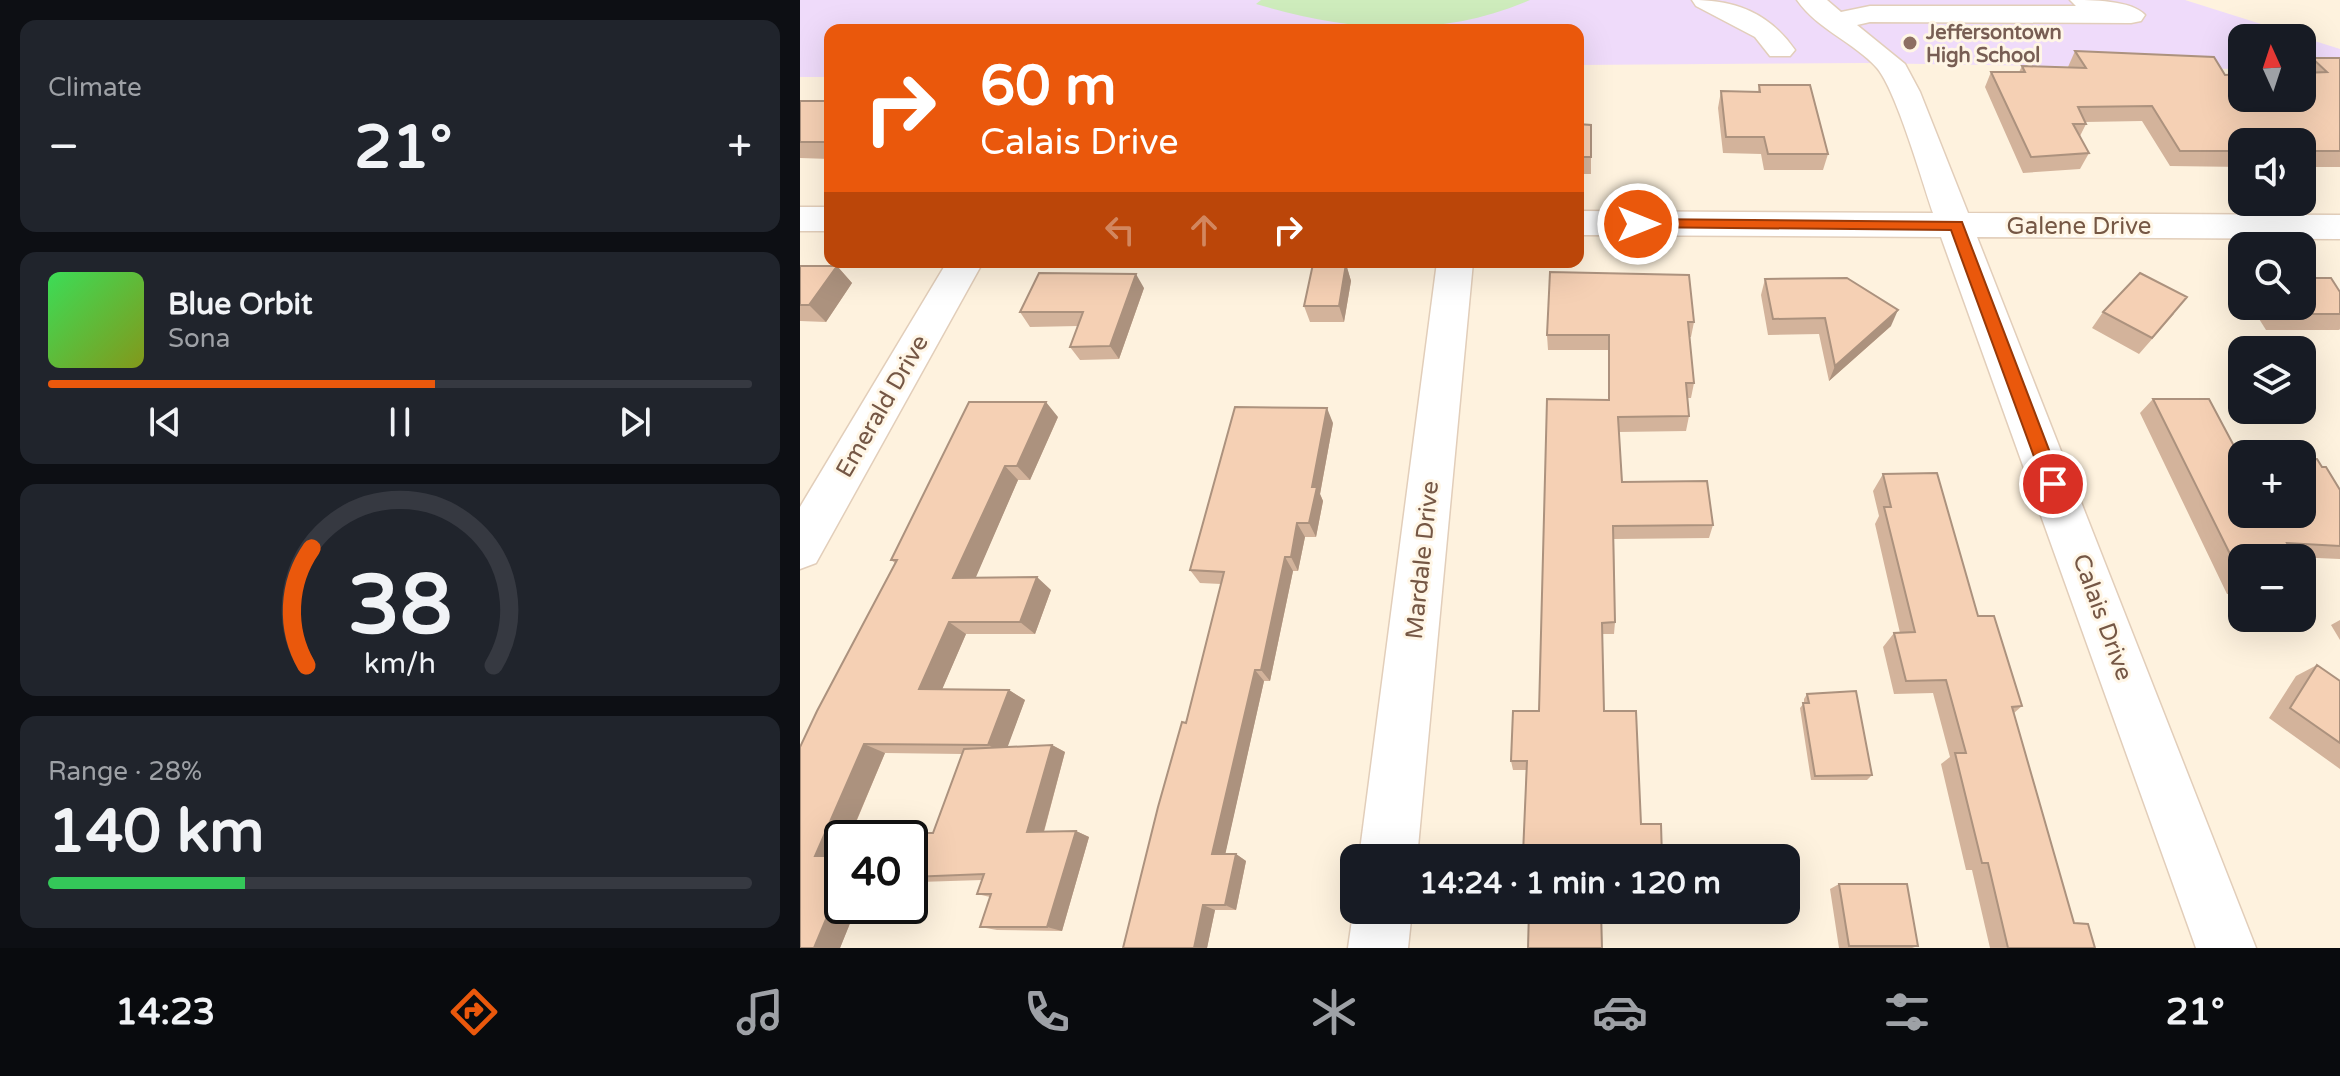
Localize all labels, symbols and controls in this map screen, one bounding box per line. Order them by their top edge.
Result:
place label: Jeffersontown High School [1925,21,2062,68]
north arrow [2228,24,2316,112]
map controls [2228,24,2316,632]
marker: Jeffersontown High School [1901,34,1919,52]
text: 60 m [980,53,1116,120]
icon: right [848,56,952,160]
text: Climate [48,72,142,103]
text: 21° [354,112,452,184]
text: − [48,121,79,174]
text: + [727,121,752,174]
text: Calais Drive [980,121,1179,164]
button: sound [2228,128,2316,216]
position arrow [1596,182,1680,266]
icon: left [1098,208,1142,252]
icon: ahead [1182,208,1226,252]
icon: right [1266,208,1310,252]
street label: Galene Drive [2007,212,2151,241]
button: search [2228,232,2316,320]
text: Blue Orbit [168,286,313,323]
text: Sona [168,323,230,354]
street label: Emerald Drive [830,330,935,483]
button: layers [2228,336,2316,424]
icon: previous [143,400,187,444]
icon: pause [378,400,422,444]
icon: next [613,400,657,444]
button: + [2228,440,2316,528]
pin [2019,450,2087,518]
icon: arrive [2031,462,2075,506]
street label: Mardale Drive [1400,479,1445,641]
button: − [2228,544,2316,632]
street label: Calais Drive [2066,550,2139,684]
text: 38 [348,556,452,656]
text: km/h [364,647,436,681]
text: Range · 28% [48,756,202,787]
text: 140 km [48,796,264,868]
speed limit sign: 40 [824,820,928,924]
text: 14:24 · 1 min · 120 m [1419,865,1721,902]
icon: directions [446,984,502,1040]
icon: music [732,984,788,1040]
icon: phone [1019,984,1075,1040]
icon: climate [1306,984,1362,1040]
icon: car [1592,984,1648,1040]
icon: filters [1879,984,1935,1040]
text: 14:23 [115,991,215,1034]
text: 21° [2166,991,2225,1034]

